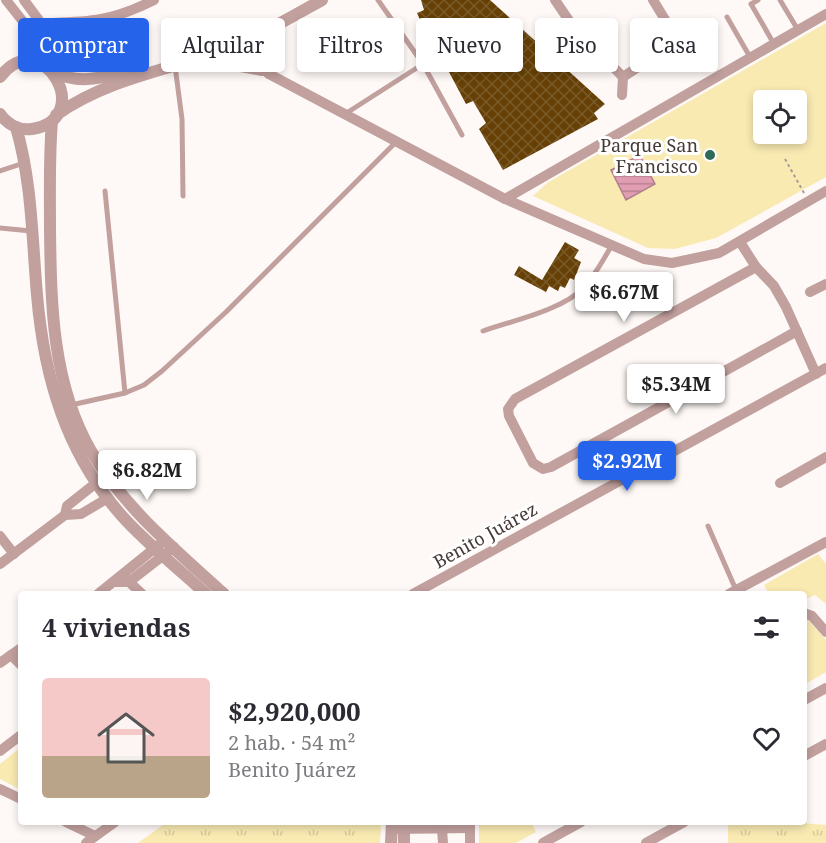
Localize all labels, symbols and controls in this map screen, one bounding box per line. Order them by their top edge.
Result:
chip: Comprar [18,18,149,72]
chip: Alquilar [161,18,285,72]
chip: Filtros [297,18,404,72]
chip: Nuevo [416,18,523,72]
chip: Piso [535,18,618,72]
chip: Casa [630,18,718,72]
map controls [753,90,807,144]
button: locate [753,90,807,144]
place label: Parque San Francisco [600,133,698,178]
marker: Parque San Francisco [703,148,717,162]
pin: $6.67M [575,272,673,323]
text: $6.67M [589,278,659,305]
pin: $5.34M [627,364,725,415]
text: $5.34M [641,370,711,397]
pin: $2.92M [578,441,676,492]
text: $2.92M [592,447,662,474]
pin: $6.82M [98,450,196,501]
text: $6.82M [112,456,182,483]
street label: Benito Juárez [429,497,541,573]
text: 4 viviendas [42,609,190,645]
icon: filters [750,611,783,644]
text: $2,920,000 [228,693,361,729]
icon: home [90,702,162,774]
icon: heart [750,722,783,755]
text: 2 hab. · 54 m² [228,729,355,756]
text: Benito Juárez [228,756,356,783]

